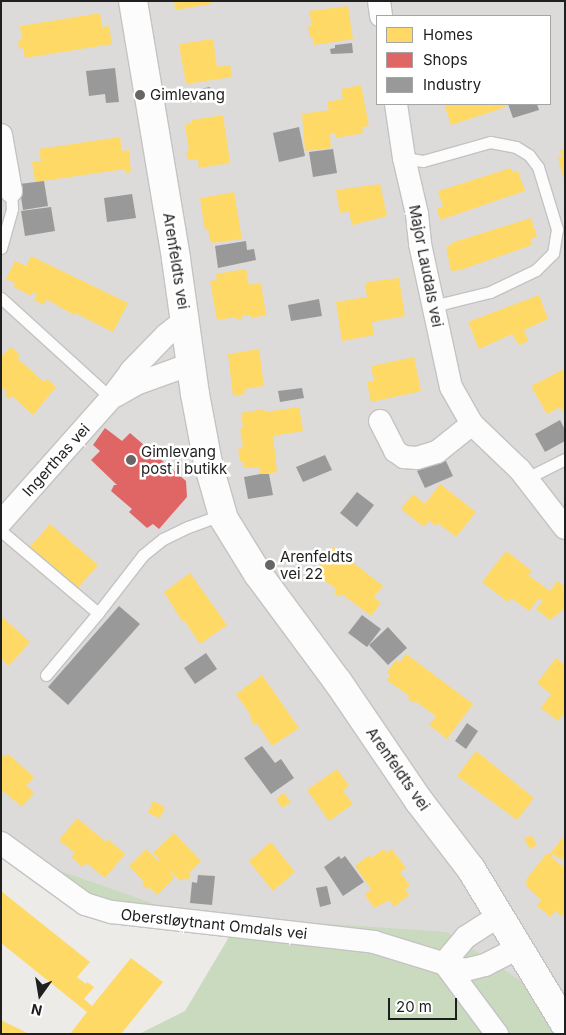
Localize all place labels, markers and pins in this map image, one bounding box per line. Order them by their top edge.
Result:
place label: Gimlevang [150,86,225,104]
marker: Gimlevang [134,89,146,101]
place label: Gimlevang post i butikk [141,442,227,477]
marker: Gimlevang post i butikk [125,454,137,466]
place label: Arenfeldts vei 22 [280,547,353,582]
marker: Arenfeldts vei 22 [264,559,276,571]

